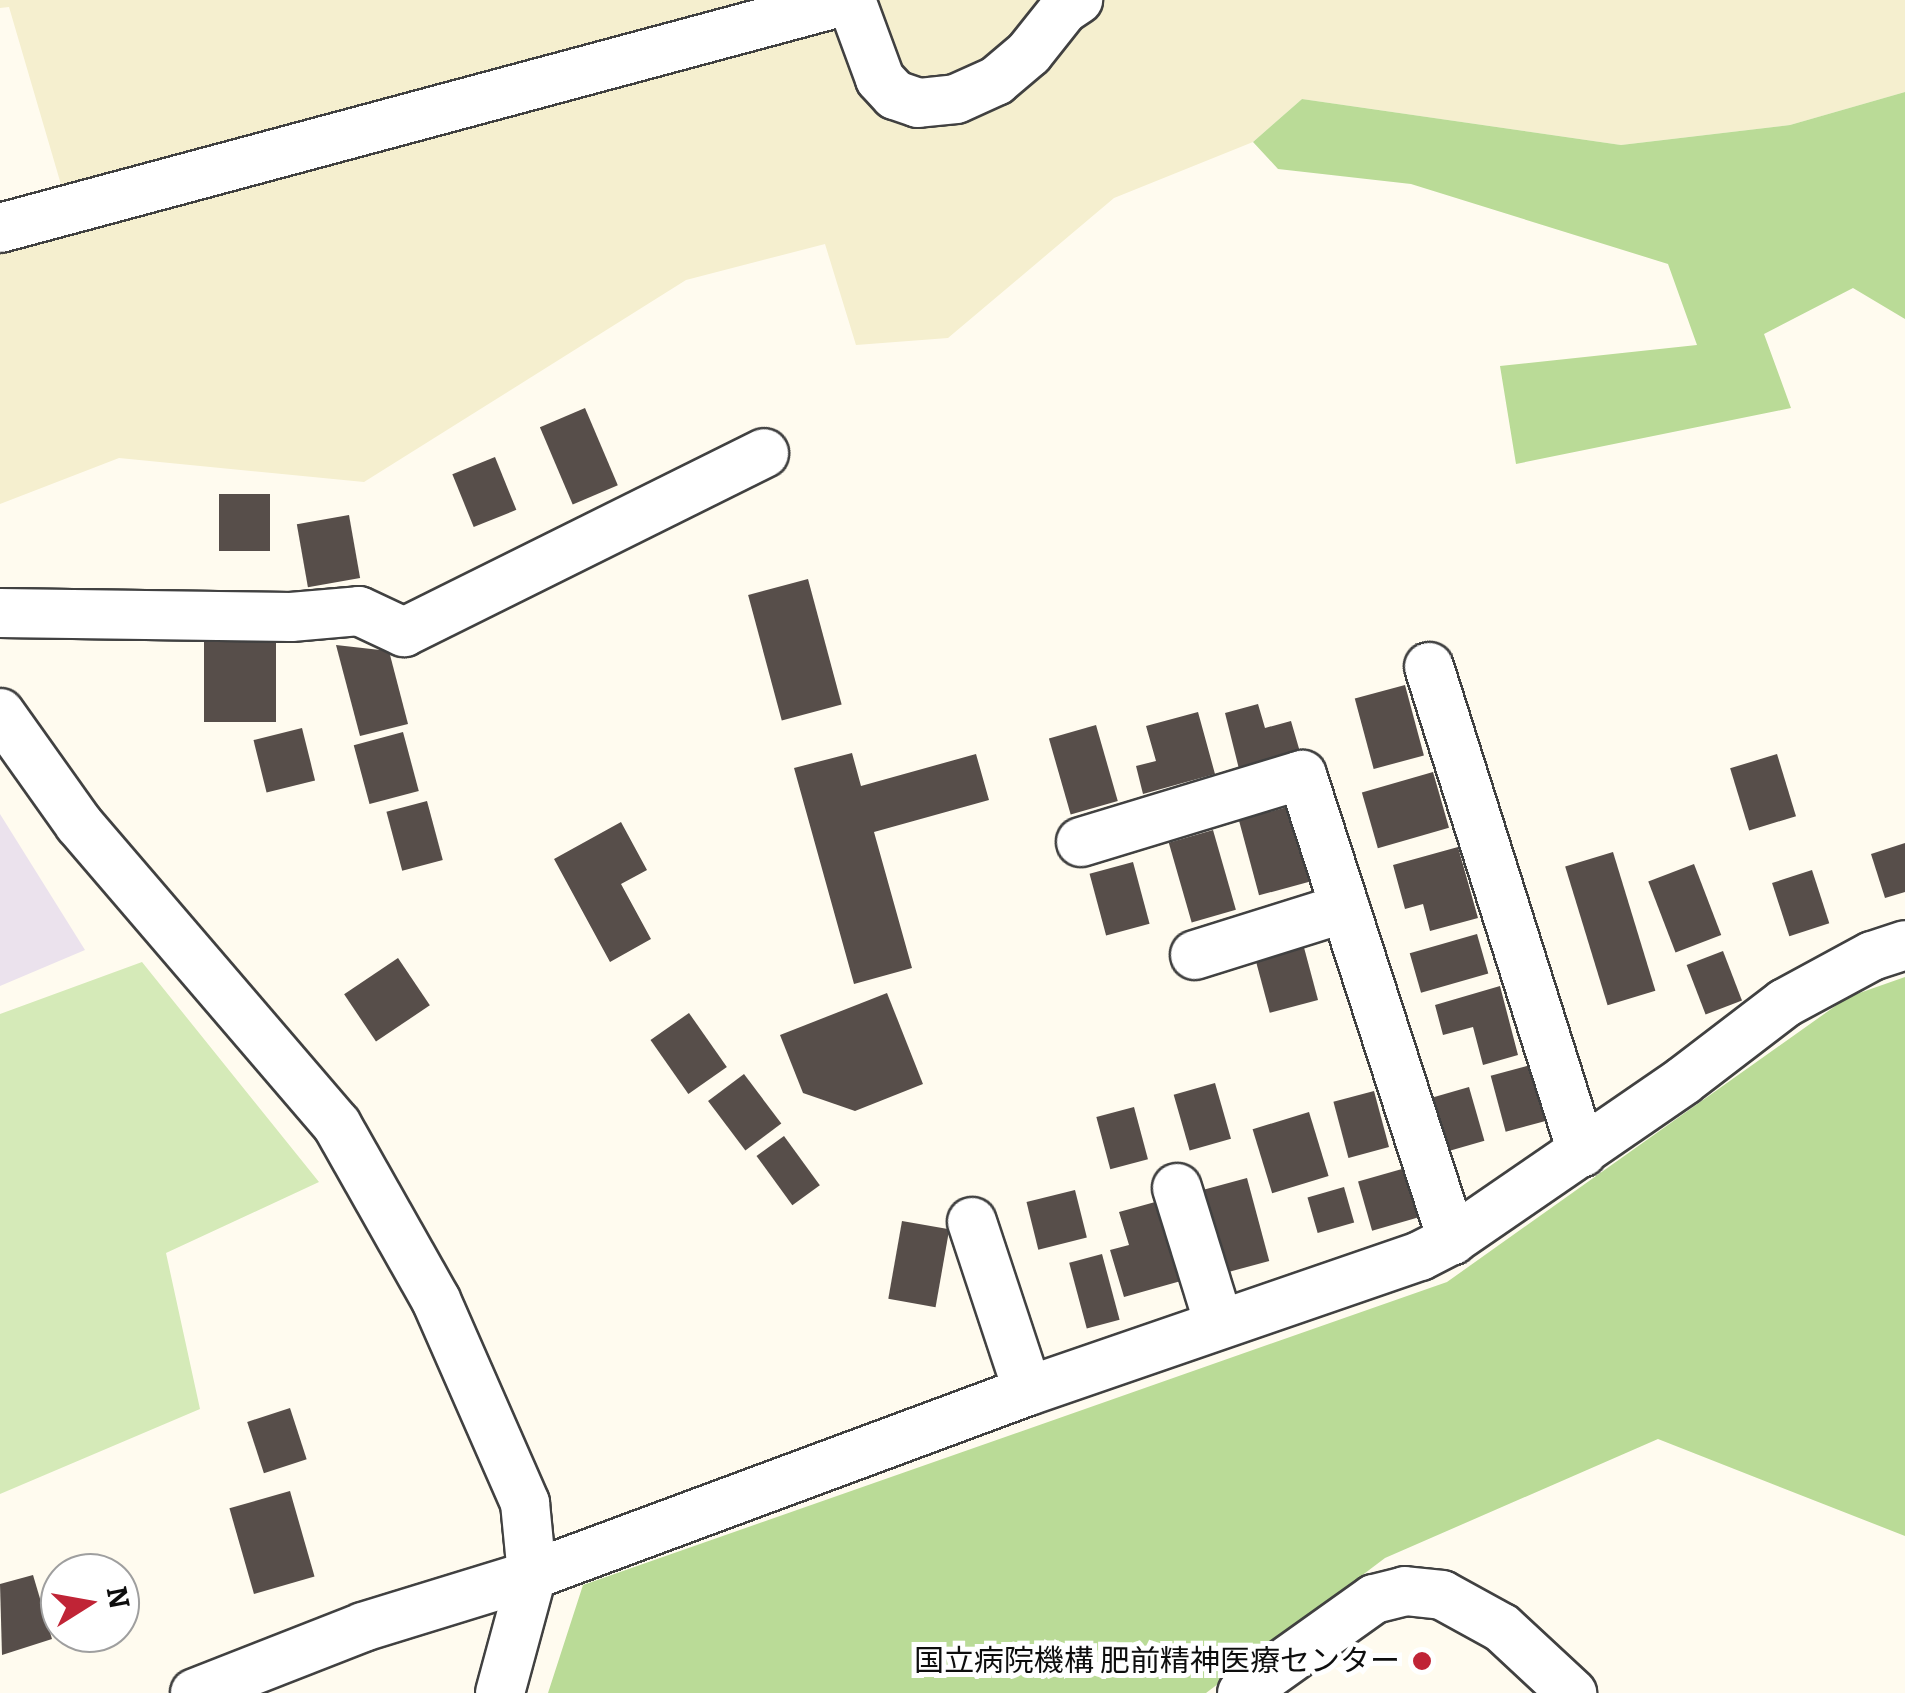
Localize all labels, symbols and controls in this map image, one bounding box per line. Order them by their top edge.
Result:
north arrow [40,1553,140,1653]
text: N [100,1584,136,1611]
place label: 国立病院機構 肥前精神医療センター [914,1643,1400,1679]
marker: 国立病院機構 肥前精神医療センター [1409,1648,1435,1674]

